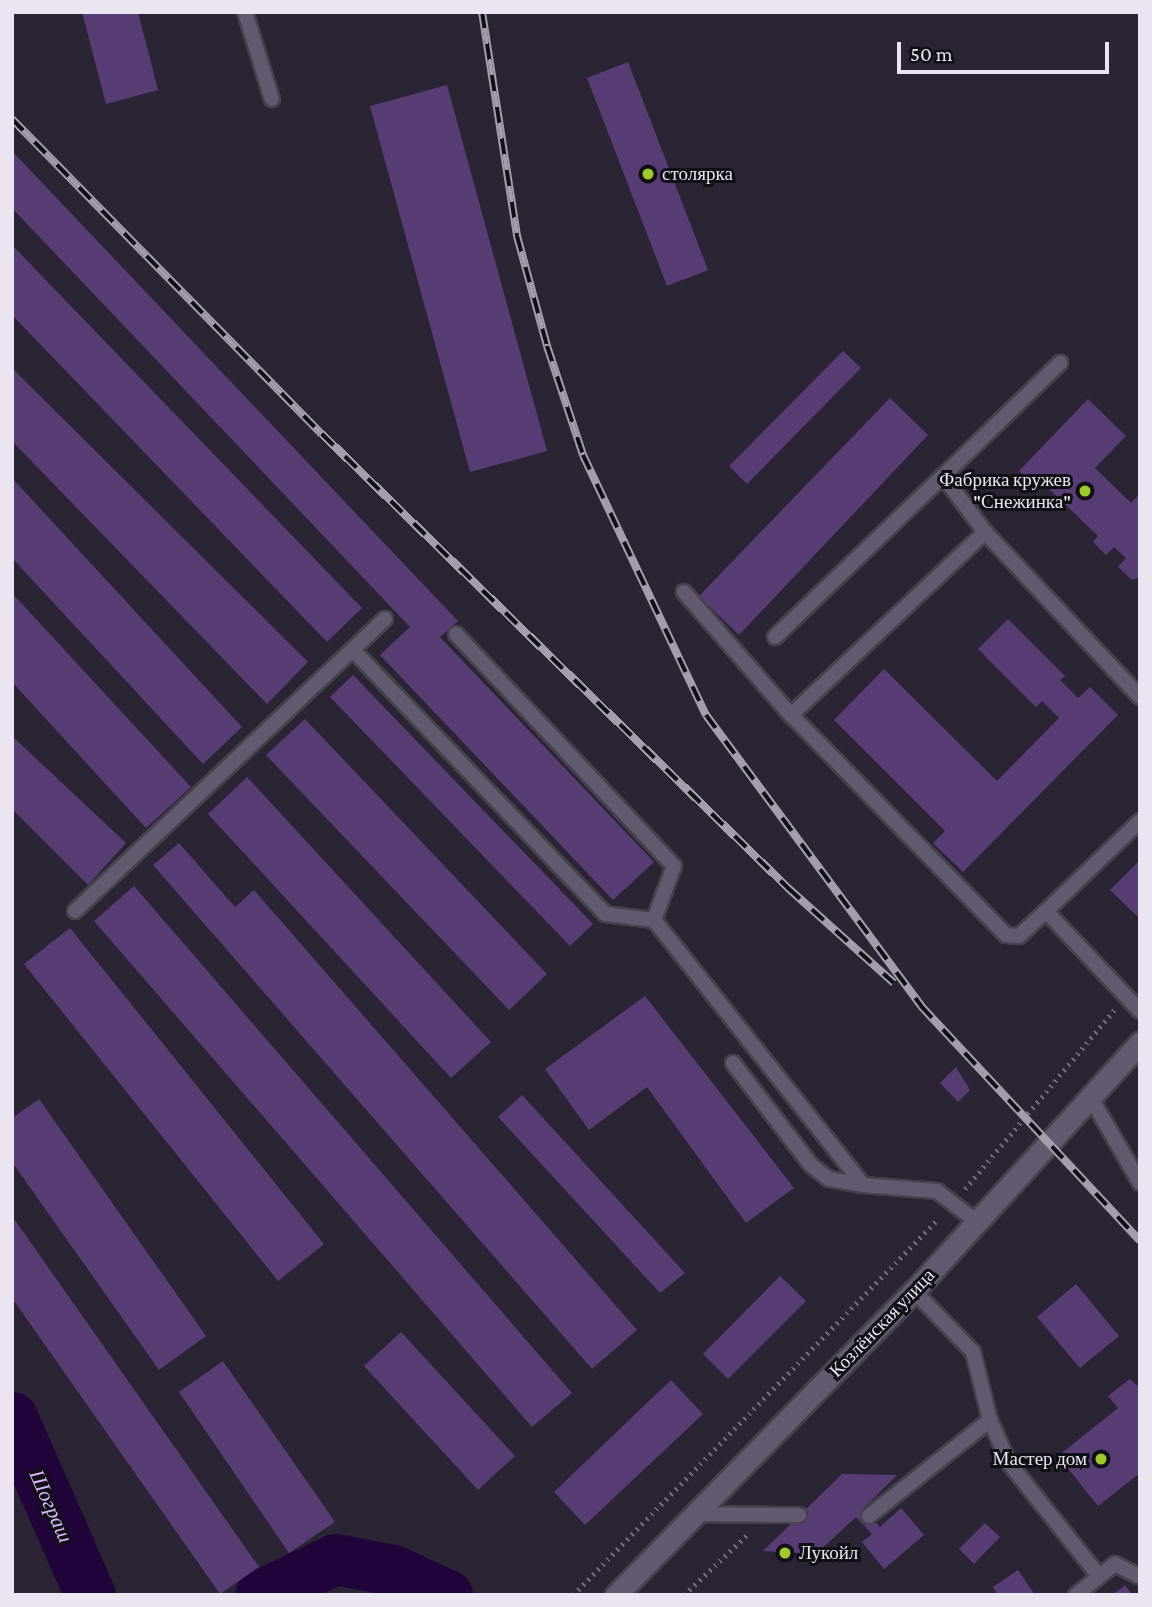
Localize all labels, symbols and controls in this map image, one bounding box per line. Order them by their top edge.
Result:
scale bar [900,28,1112,72]
text: 50 m [910,42,953,66]
place label: столярка [662,163,733,185]
marker: столярка [640,166,656,182]
place label: Фабрика кружев "Снежинка" [939,469,1071,513]
marker: Фабрика кружев "Снежинка" [1077,483,1093,499]
street label: Козлёнская улица [825,1264,939,1382]
place label: Мастер дом [993,1448,1087,1470]
marker: Мастер дом [1093,1451,1109,1467]
water label: Шограш [24,1465,78,1547]
place label: Лукойл [799,1542,858,1564]
marker: Лукойл [777,1545,793,1561]

